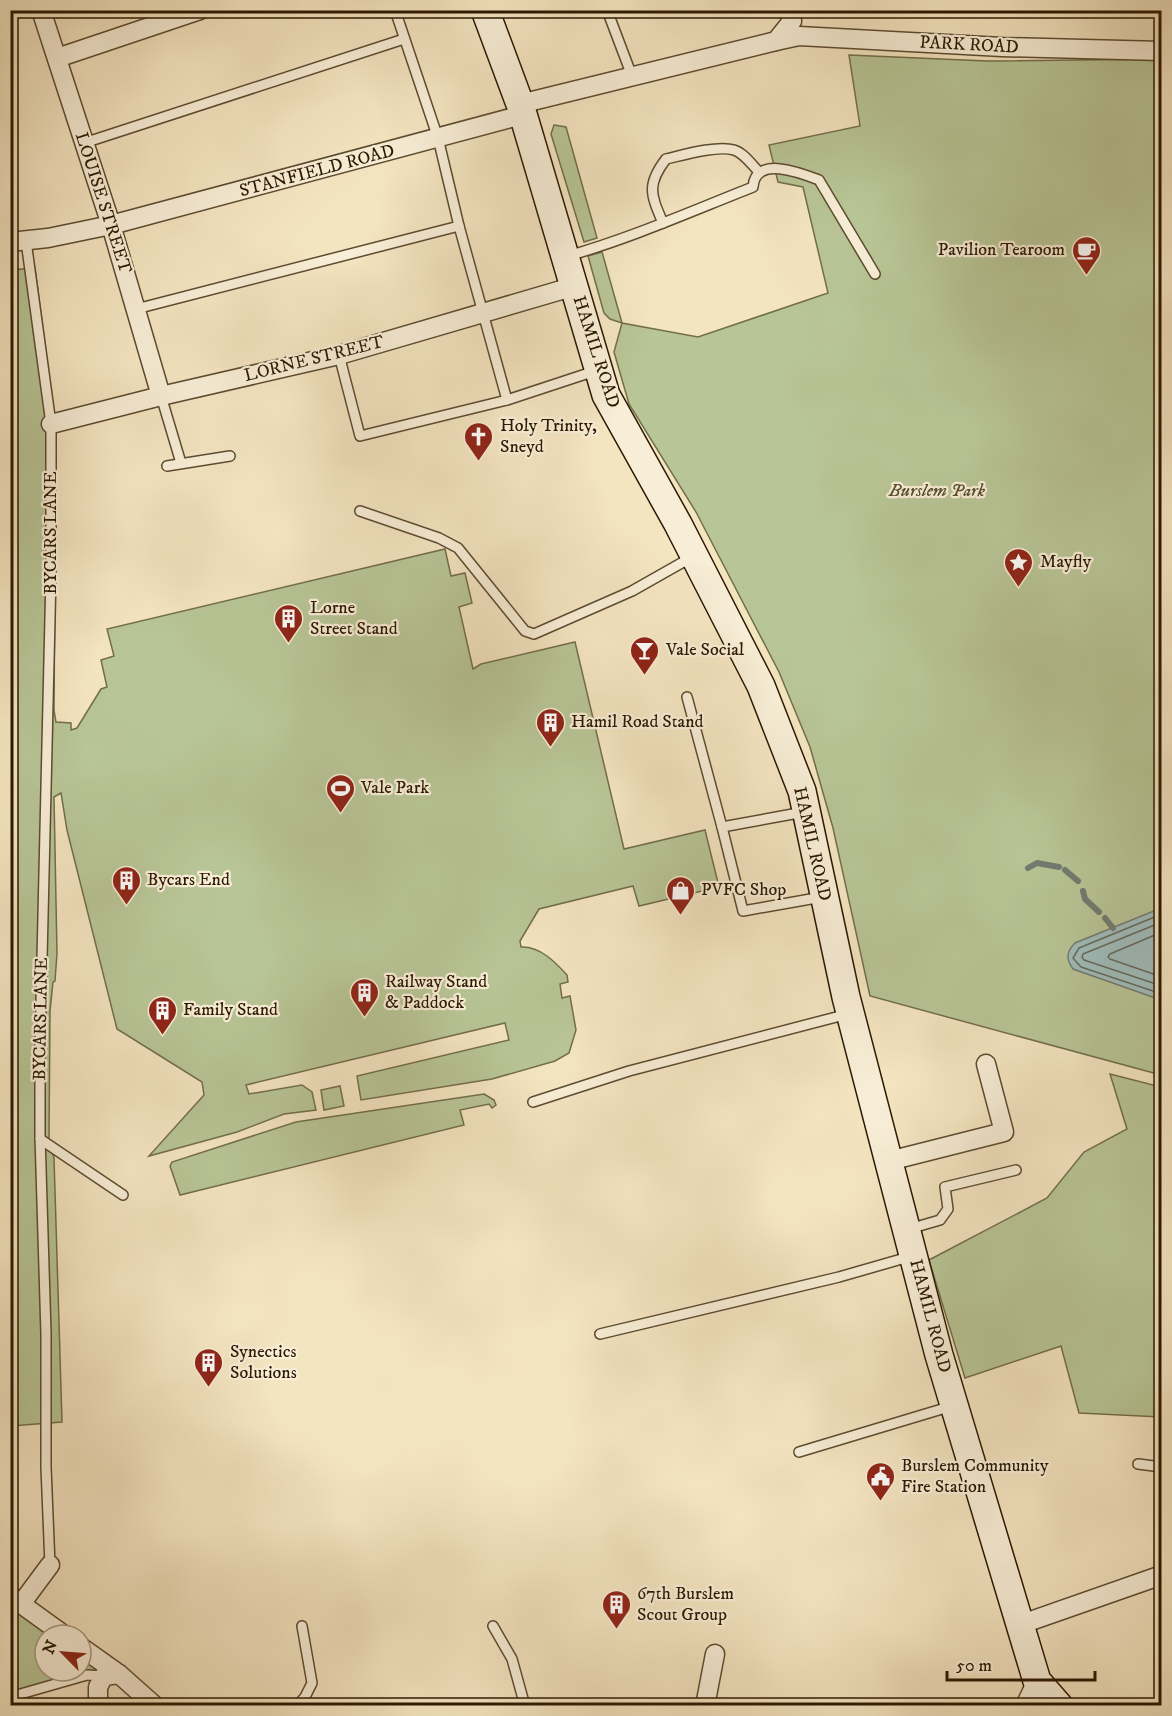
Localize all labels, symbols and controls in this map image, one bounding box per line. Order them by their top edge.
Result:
street label: PARK ROAD [919,31,1019,59]
street label: LOUISE STREET [70,130,136,277]
street label: STANFIELD ROAD [237,140,397,202]
cafe icon: Pavilion Tearoom [1070,234,1102,276]
place label: Pavilion Tearoom [938,239,1065,261]
street label: HAMIL ROAD [568,293,624,411]
street label: LORNE STREET [242,331,386,387]
place label: Holy Trinity, Sneyd [500,415,597,458]
church icon: Holy Trinity, Sneyd [463,420,495,462]
street label: BYCARS LANE [40,471,62,595]
park label: Burslem Park [888,480,986,502]
place icon: Mayfly [1003,546,1035,588]
place label: Mayfly [1040,551,1092,573]
place label: Lorne Street Stand [310,597,398,640]
building icon: Lorne Street Stand [273,602,305,644]
bar icon: Vale Social [629,634,661,676]
place label: Vale Social [665,639,745,661]
building icon: Hamil Road Stand [534,706,566,748]
place label: Hamil Road Stand [571,711,704,733]
sports icon: Vale Park [324,772,356,814]
place label: Vale Park [360,777,429,799]
street label: HAMIL ROAD [788,785,836,903]
building icon: Bycars End [110,864,142,906]
place label: Bycars End [147,869,230,891]
shop icon: PVFC Shop [664,874,696,916]
place label: PVFC Shop [701,879,786,901]
street label: BYCARS LANE [29,957,53,1081]
place label: Railway Stand & Paddock [385,971,487,1014]
building icon: Railway Stand & Paddock [348,976,380,1018]
building icon: Family Stand [146,994,178,1036]
place label: Family Stand [183,999,278,1021]
street label: HAMIL ROAD [904,1257,956,1375]
place label: Synectics Solutions [230,1341,297,1384]
building icon: Synectics Solutions [193,1346,225,1388]
place label: Burslem Community Fire Station [901,1455,1049,1498]
public building icon: Burslem Community Fire Station [864,1460,896,1502]
place label: 67th Burslem Scout Group [637,1583,734,1626]
building icon: 67th Burslem Scout Group [600,1588,632,1630]
north arrow [33,1623,93,1683]
text: N [38,1637,62,1657]
scale bar [947,1644,1096,1682]
text: 50 m [956,1655,992,1677]

